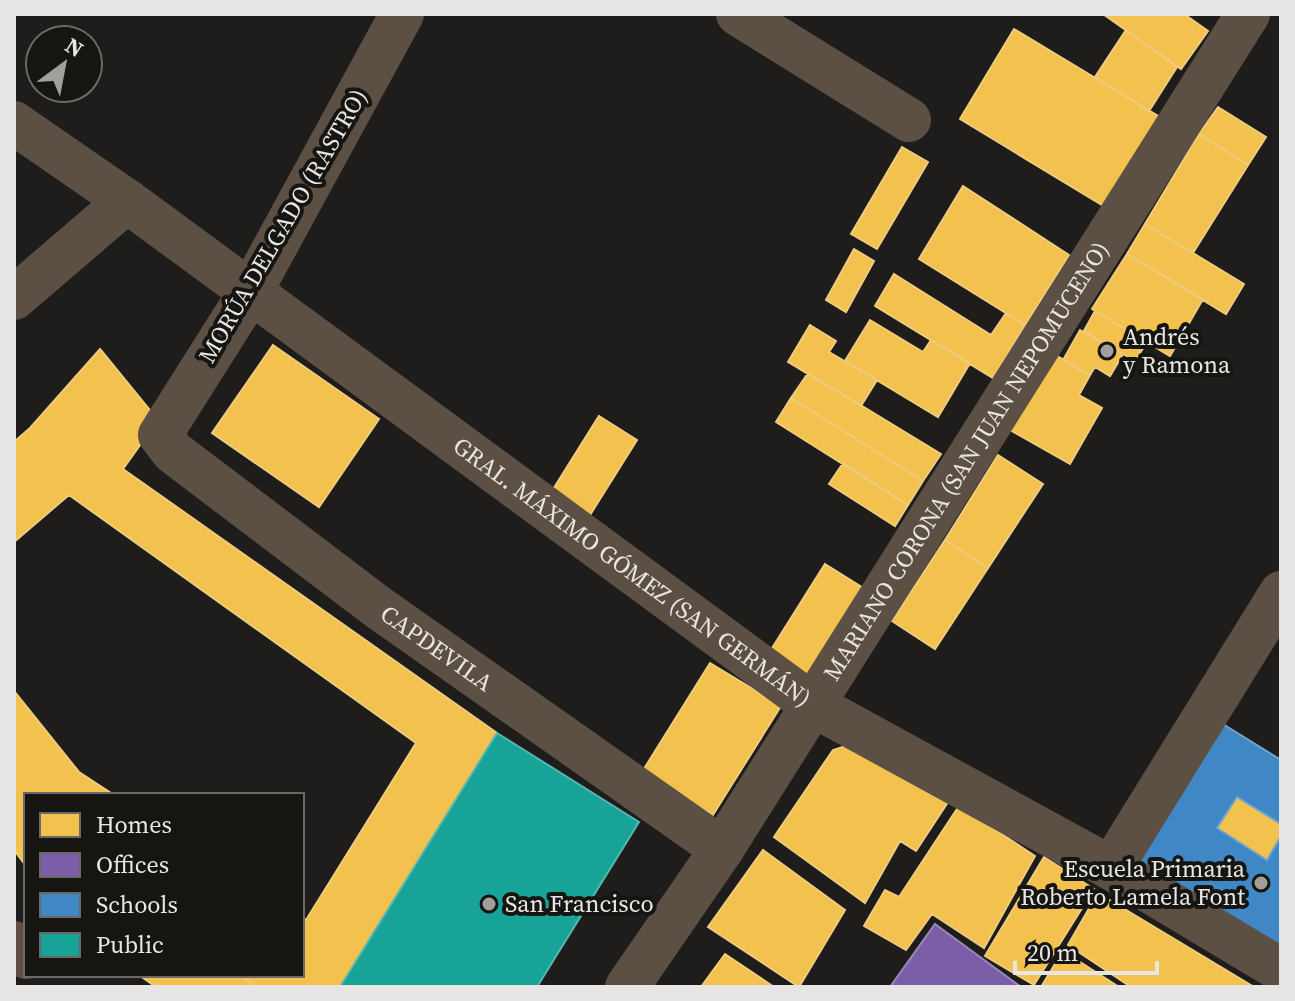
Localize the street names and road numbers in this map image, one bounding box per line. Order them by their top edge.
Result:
street label: MORÚA DELGADO (RASTRO) [190,82,375,369]
street label: MARIANO CORONA (SAN JUAN NEPOMUCENO) [815,235,1117,687]
street label: GRAL. MÁXIMO GÓMEZ (SAN GERMÁN) [447,429,818,714]
street label: CAPDEVILA [374,597,500,699]

